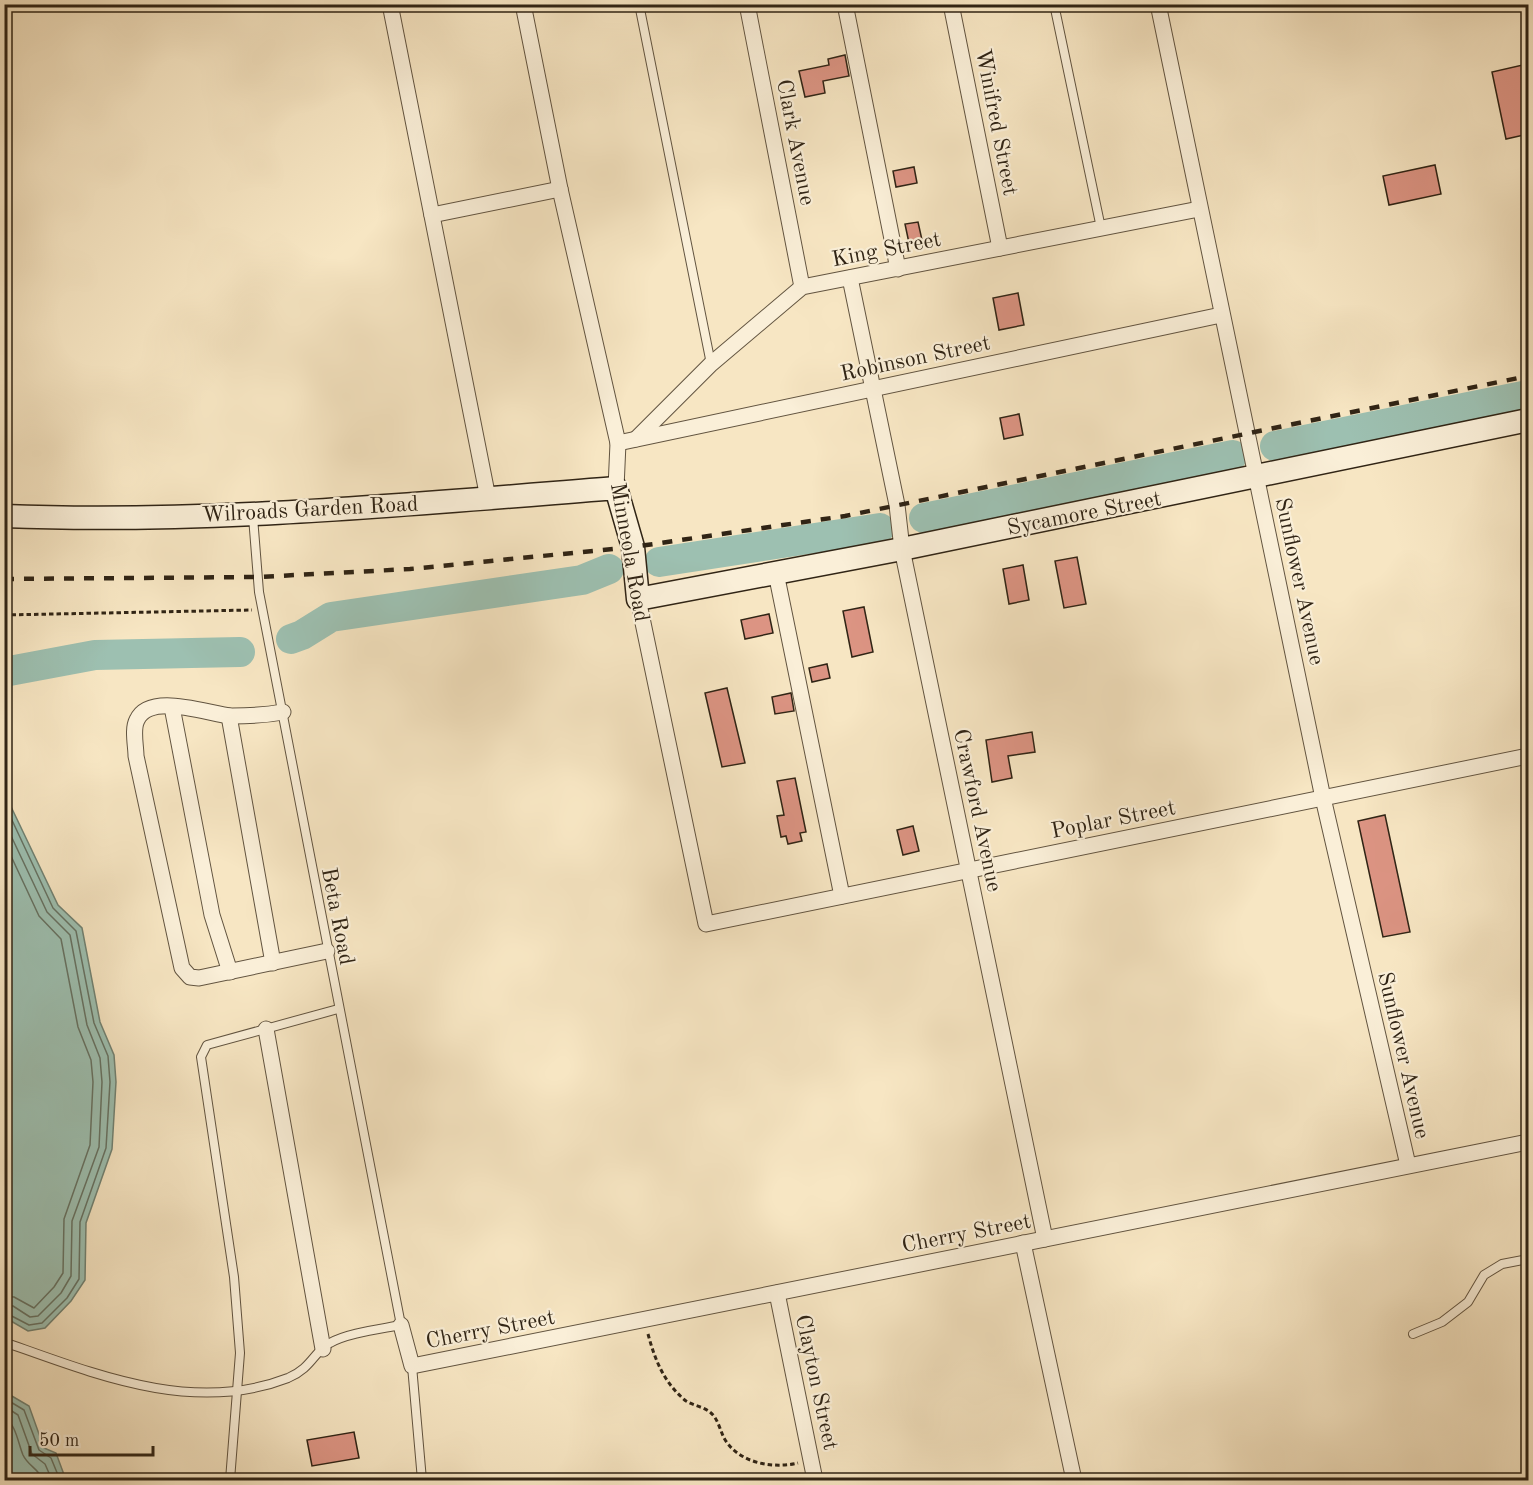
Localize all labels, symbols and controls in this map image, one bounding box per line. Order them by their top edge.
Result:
street label: Winifred Street [971,47,1021,197]
street label: Clark Avenue [772,77,818,207]
street label: King Street [830,229,943,271]
street label: Robinson Street [839,332,992,386]
street label: Minneola Road [606,481,652,624]
street label: Sycamore Street [1005,488,1163,540]
street label: Wilroads Garden Road [201,493,419,527]
street label: Sunflower Avenue [1271,496,1328,667]
street label: Crawford Avenue [949,727,1005,894]
street label: Poplar Street [1049,797,1178,843]
street label: Beta Road [317,866,357,967]
street label: Sunflower Avenue [1373,970,1433,1141]
street label: Cherry Street [900,1211,1033,1257]
street label: Cherry Street [424,1307,557,1353]
street label: Clayton Street [791,1313,841,1452]
scale bar [30,1419,153,1457]
text: 50 m [39,1432,79,1450]

